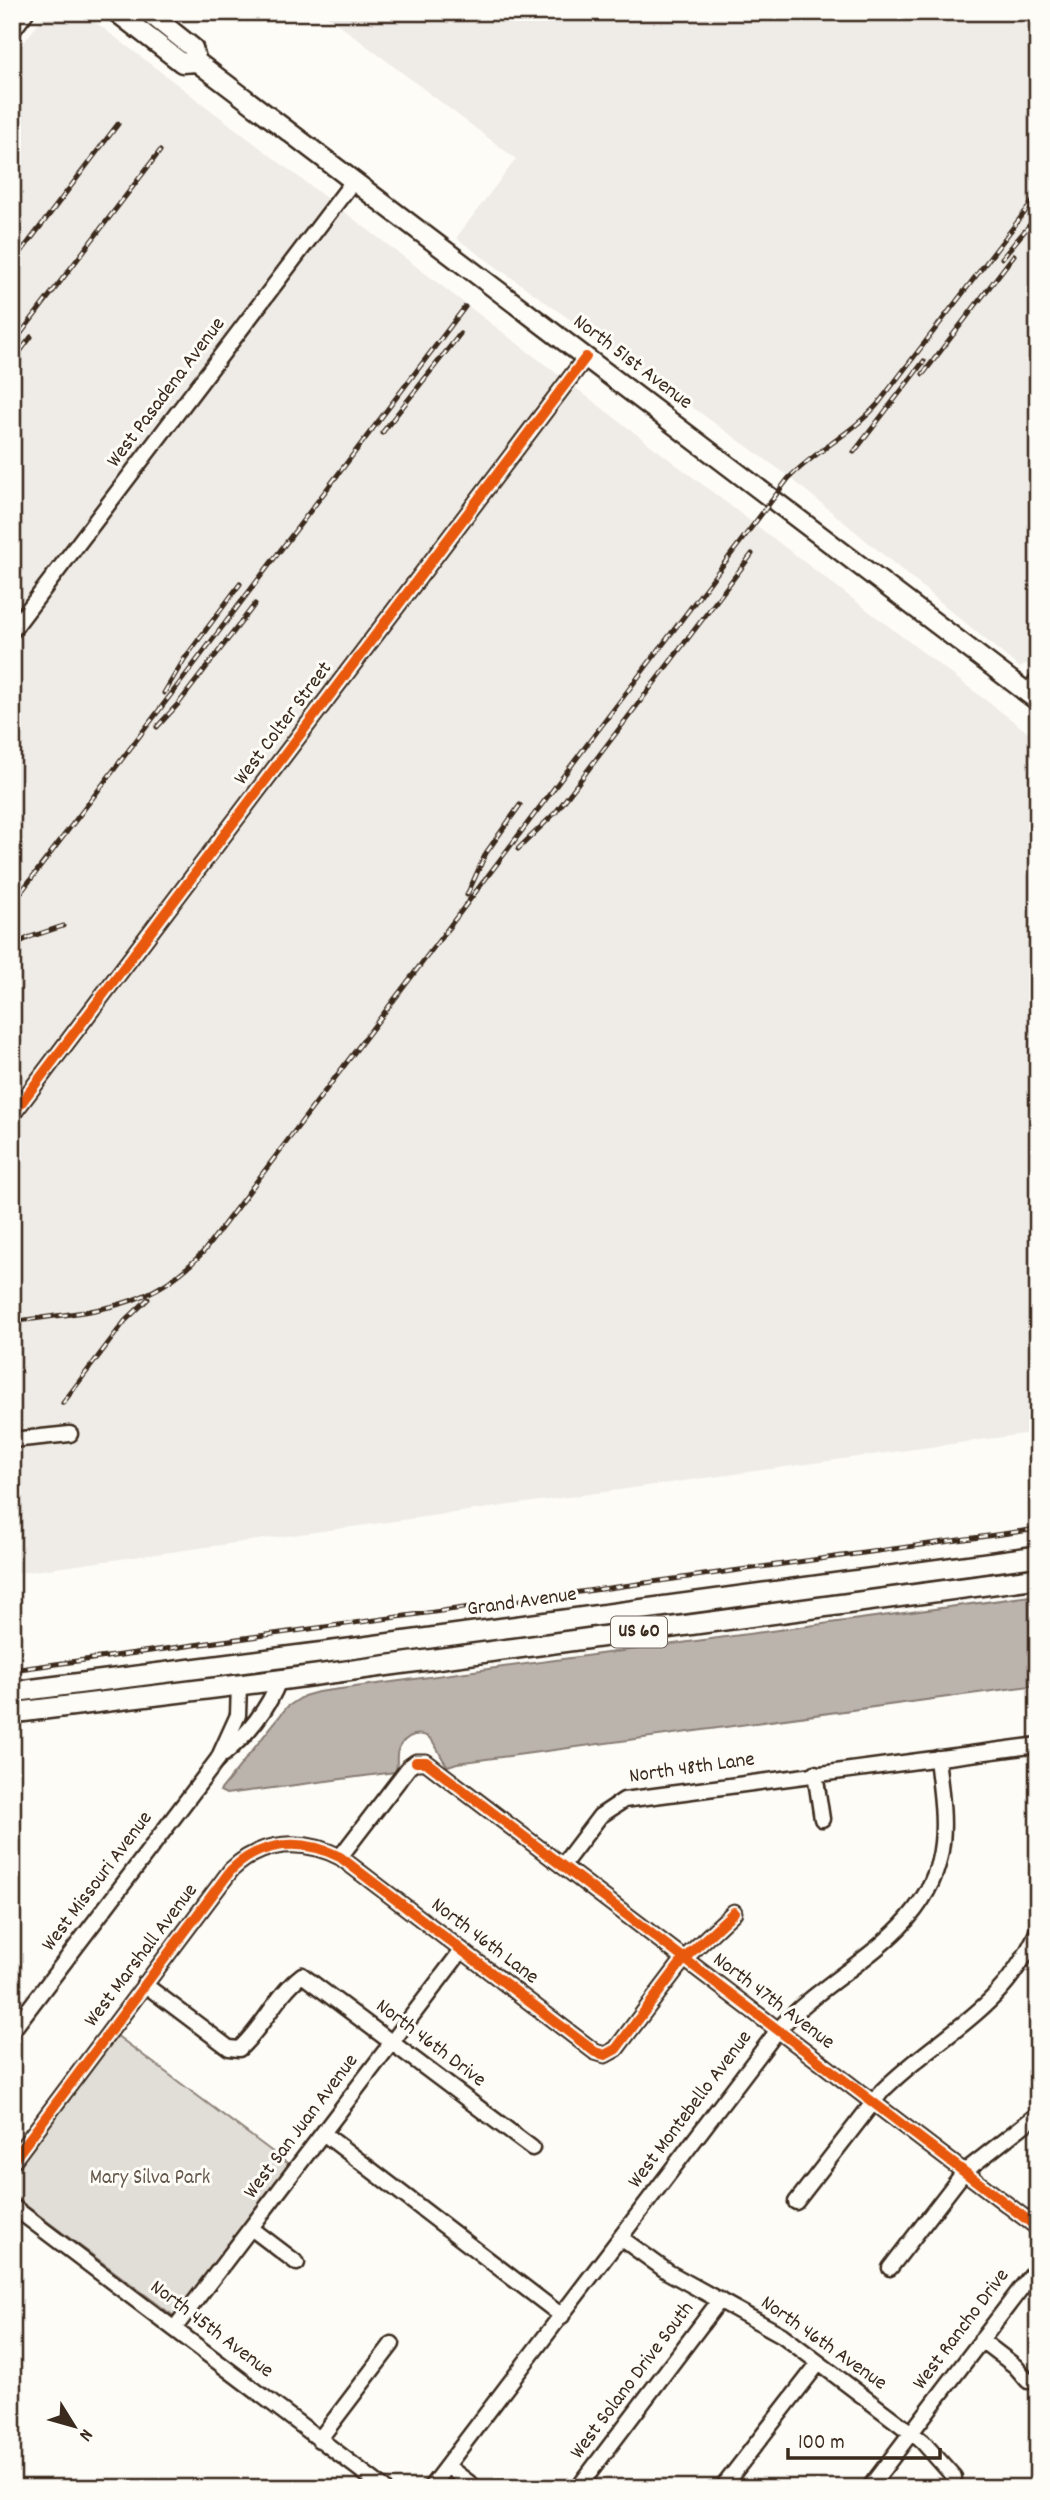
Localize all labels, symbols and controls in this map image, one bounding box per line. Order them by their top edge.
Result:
street label: North 51st Avenue [566,308,698,418]
street label: West Pasadena Avenue [100,311,234,475]
street label: West Colter Street [227,656,341,792]
street label: Grand Avenue [465,1580,579,1626]
road number: US 60 [611,1616,667,1648]
street label: North 48th Lane [627,1745,757,1793]
street label: West Missouri Avenue [35,1806,161,1958]
street label: West Marshall Avenue [78,1878,206,2034]
street label: North 46th Lane [424,1891,544,1993]
street label: North 47th Avenue [706,1946,840,2058]
street label: North 46th Drive [369,1992,491,2096]
street label: West Montebello Avenue [622,2025,760,2195]
street label: West San Juan Avenue [237,2048,367,2206]
park label: Mary Silva Park [90,2164,210,2194]
street label: West Rancho Drive [906,2263,1018,2397]
street label: North 45th Avenue [143,2274,279,2386]
street label: North 46th Avenue [754,2289,892,2399]
street label: West Solano Drive South [564,2296,702,2466]
north arrow [38,2392,108,2462]
scale bar [788,2416,940,2460]
text: N [71,2422,98,2446]
text: 100 m [798,2429,845,2459]

